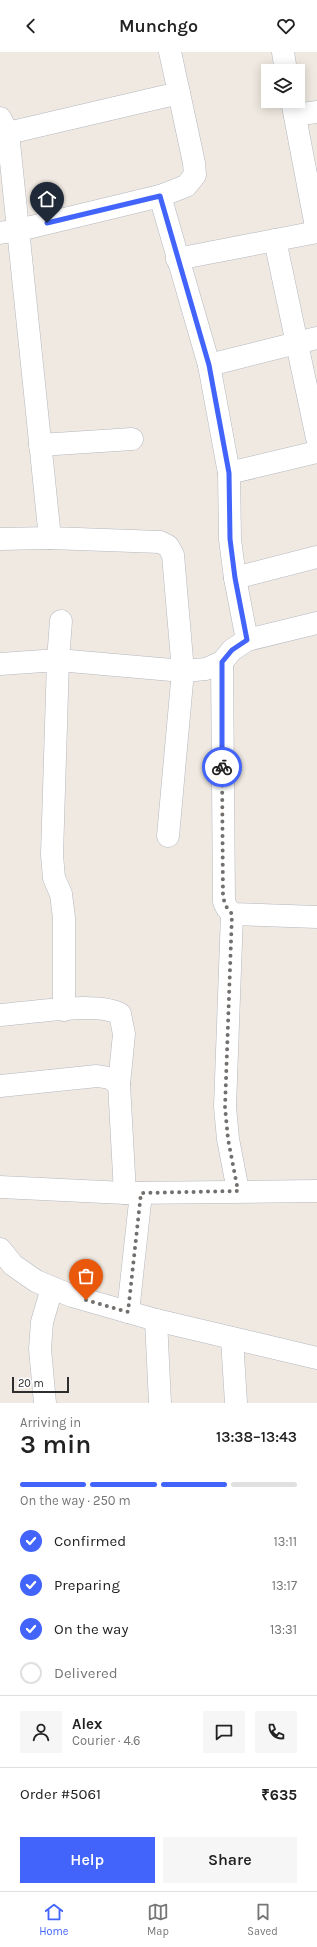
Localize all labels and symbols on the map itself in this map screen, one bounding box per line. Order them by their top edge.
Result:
pin [30,182,64,223]
courier [202,747,242,787]
pin [69,1259,103,1300]
scale bar [12,1375,69,1394]

